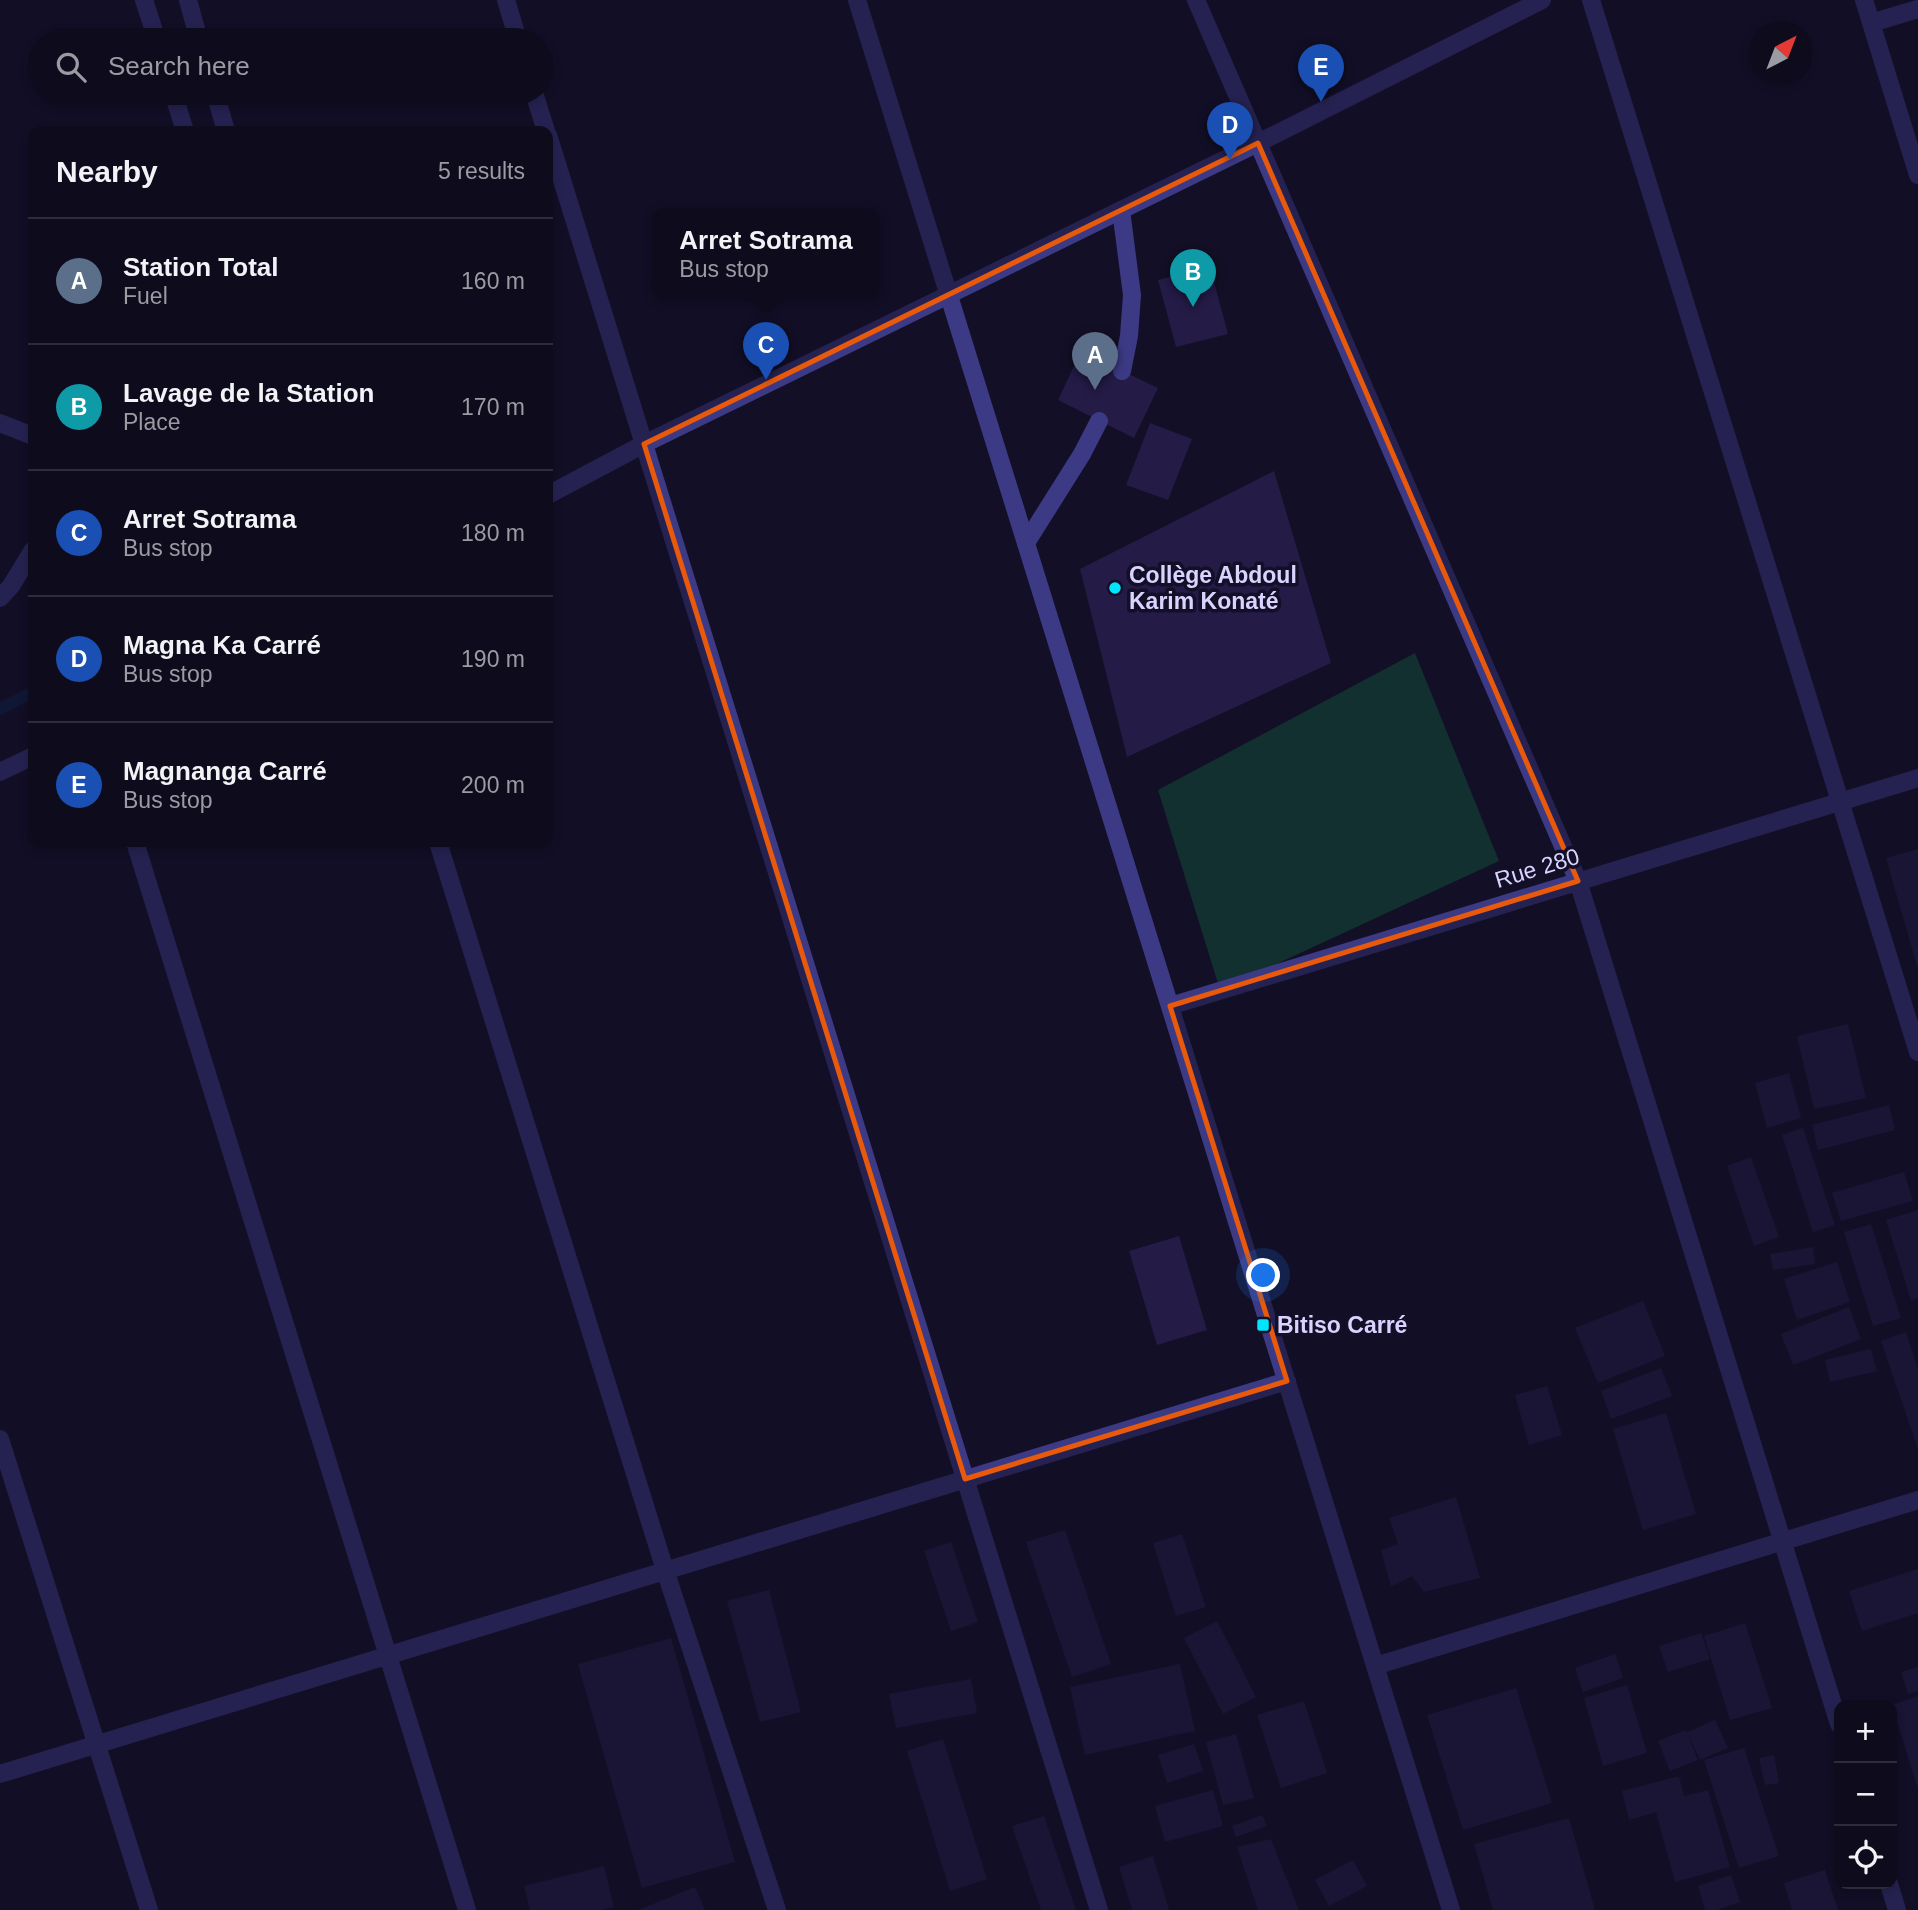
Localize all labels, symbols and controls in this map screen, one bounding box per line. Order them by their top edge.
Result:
north arrow [1750,21,1813,84]
search box [28,28,553,105]
pin: E [1298,44,1344,102]
icon: search [52,48,90,86]
text: Search here [108,51,250,81]
pin: D [1207,102,1253,160]
text: Nearby [56,155,158,188]
text: 5 results [438,158,525,184]
popup [652,208,880,299]
text: Arret Sotrama [679,225,853,255]
pin: B [1170,249,1216,307]
text: Station Total [123,252,279,282]
text: Bus stop [679,256,769,282]
text: A [71,268,87,294]
text: 160 m [461,268,525,294]
text: Fuel [123,283,168,309]
pin: C [743,322,789,380]
pin: A [1072,332,1118,390]
text: Lavage de la Station [123,378,374,408]
text: B [71,394,87,420]
text: 170 m [461,394,525,420]
text: Place [123,409,181,435]
text: Arret Sotrama [123,504,296,534]
text: C [71,520,87,546]
text: 180 m [461,520,525,546]
text: Bus stop [123,535,213,561]
place label: Collège Abdoul Karim Konaté [1129,562,1297,614]
marker: Collège Abdoul Karim Konaté [1107,580,1123,596]
text: Magna Ka Carré [123,630,321,660]
text: D [71,646,87,672]
text: 190 m [461,646,525,672]
text: Bus stop [123,661,213,687]
text: Magnanga Carré [123,756,327,786]
text: E [71,772,87,798]
text: 200 m [461,772,525,798]
text: Bus stop [123,787,213,813]
street label: Rue 280 [1492,843,1582,893]
your location [1246,1258,1280,1292]
place label: Bitiso Carré [1277,1312,1407,1338]
marker: Bitiso Carré [1255,1317,1271,1333]
map controls [1834,1700,1897,1889]
button: + [1834,1700,1897,1763]
button: − [1834,1763,1897,1826]
button: locate [1834,1826,1897,1889]

